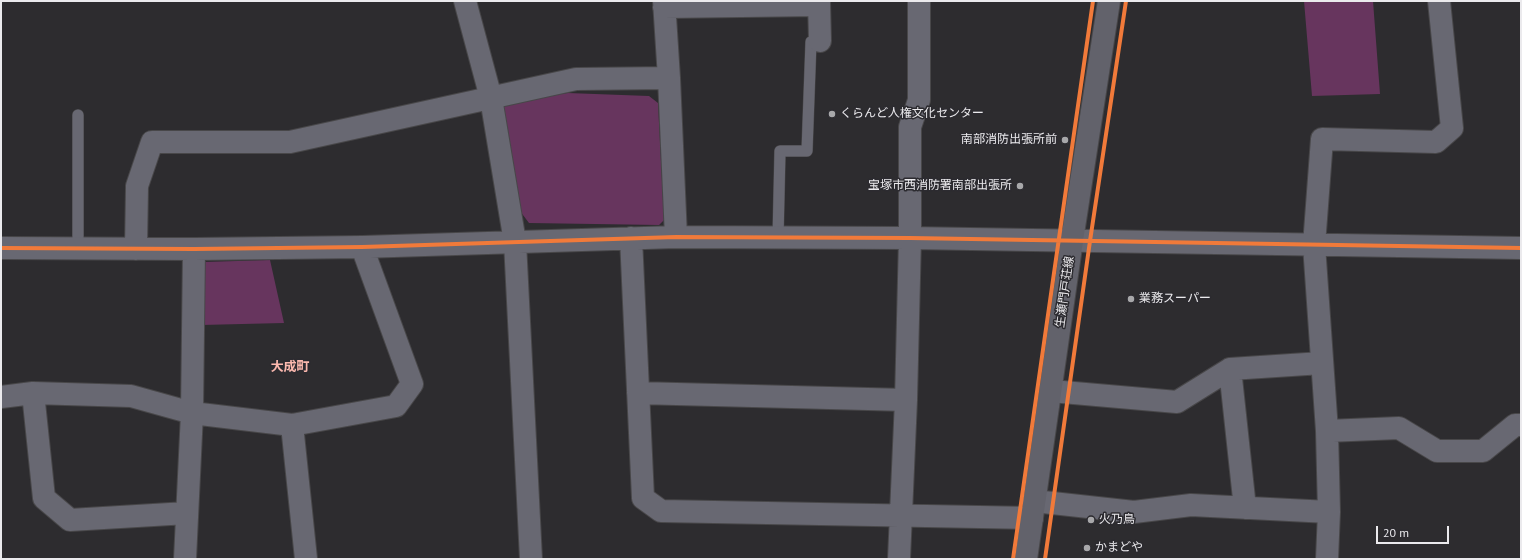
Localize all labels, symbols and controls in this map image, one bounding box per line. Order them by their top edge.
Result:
place label: くらんど人権文化センター [840,107,984,121]
marker: くらんど人権文化センター [827,109,837,119]
place label: 南部消防出張所前 [961,133,1057,147]
marker: 南部消防出張所前 [1060,135,1070,145]
place label: 宝塚市西消防署南部出張所 [868,179,1012,193]
marker: 宝塚市西消防署南部出張所 [1015,181,1025,191]
street label: 生瀬門戸荘線 [1053,255,1077,329]
place label: 業務スーパー [1139,292,1211,306]
marker: 業務スーパー [1126,294,1136,304]
district label: 大成町 [271,359,309,375]
place label: 火乃鳥 [1099,513,1135,527]
marker: 火乃鳥 [1086,515,1096,525]
scale bar [1378,518,1451,544]
text: 20 m [1383,525,1409,540]
place label: かまどや [1095,541,1143,555]
marker: かまどや [1082,543,1092,553]

